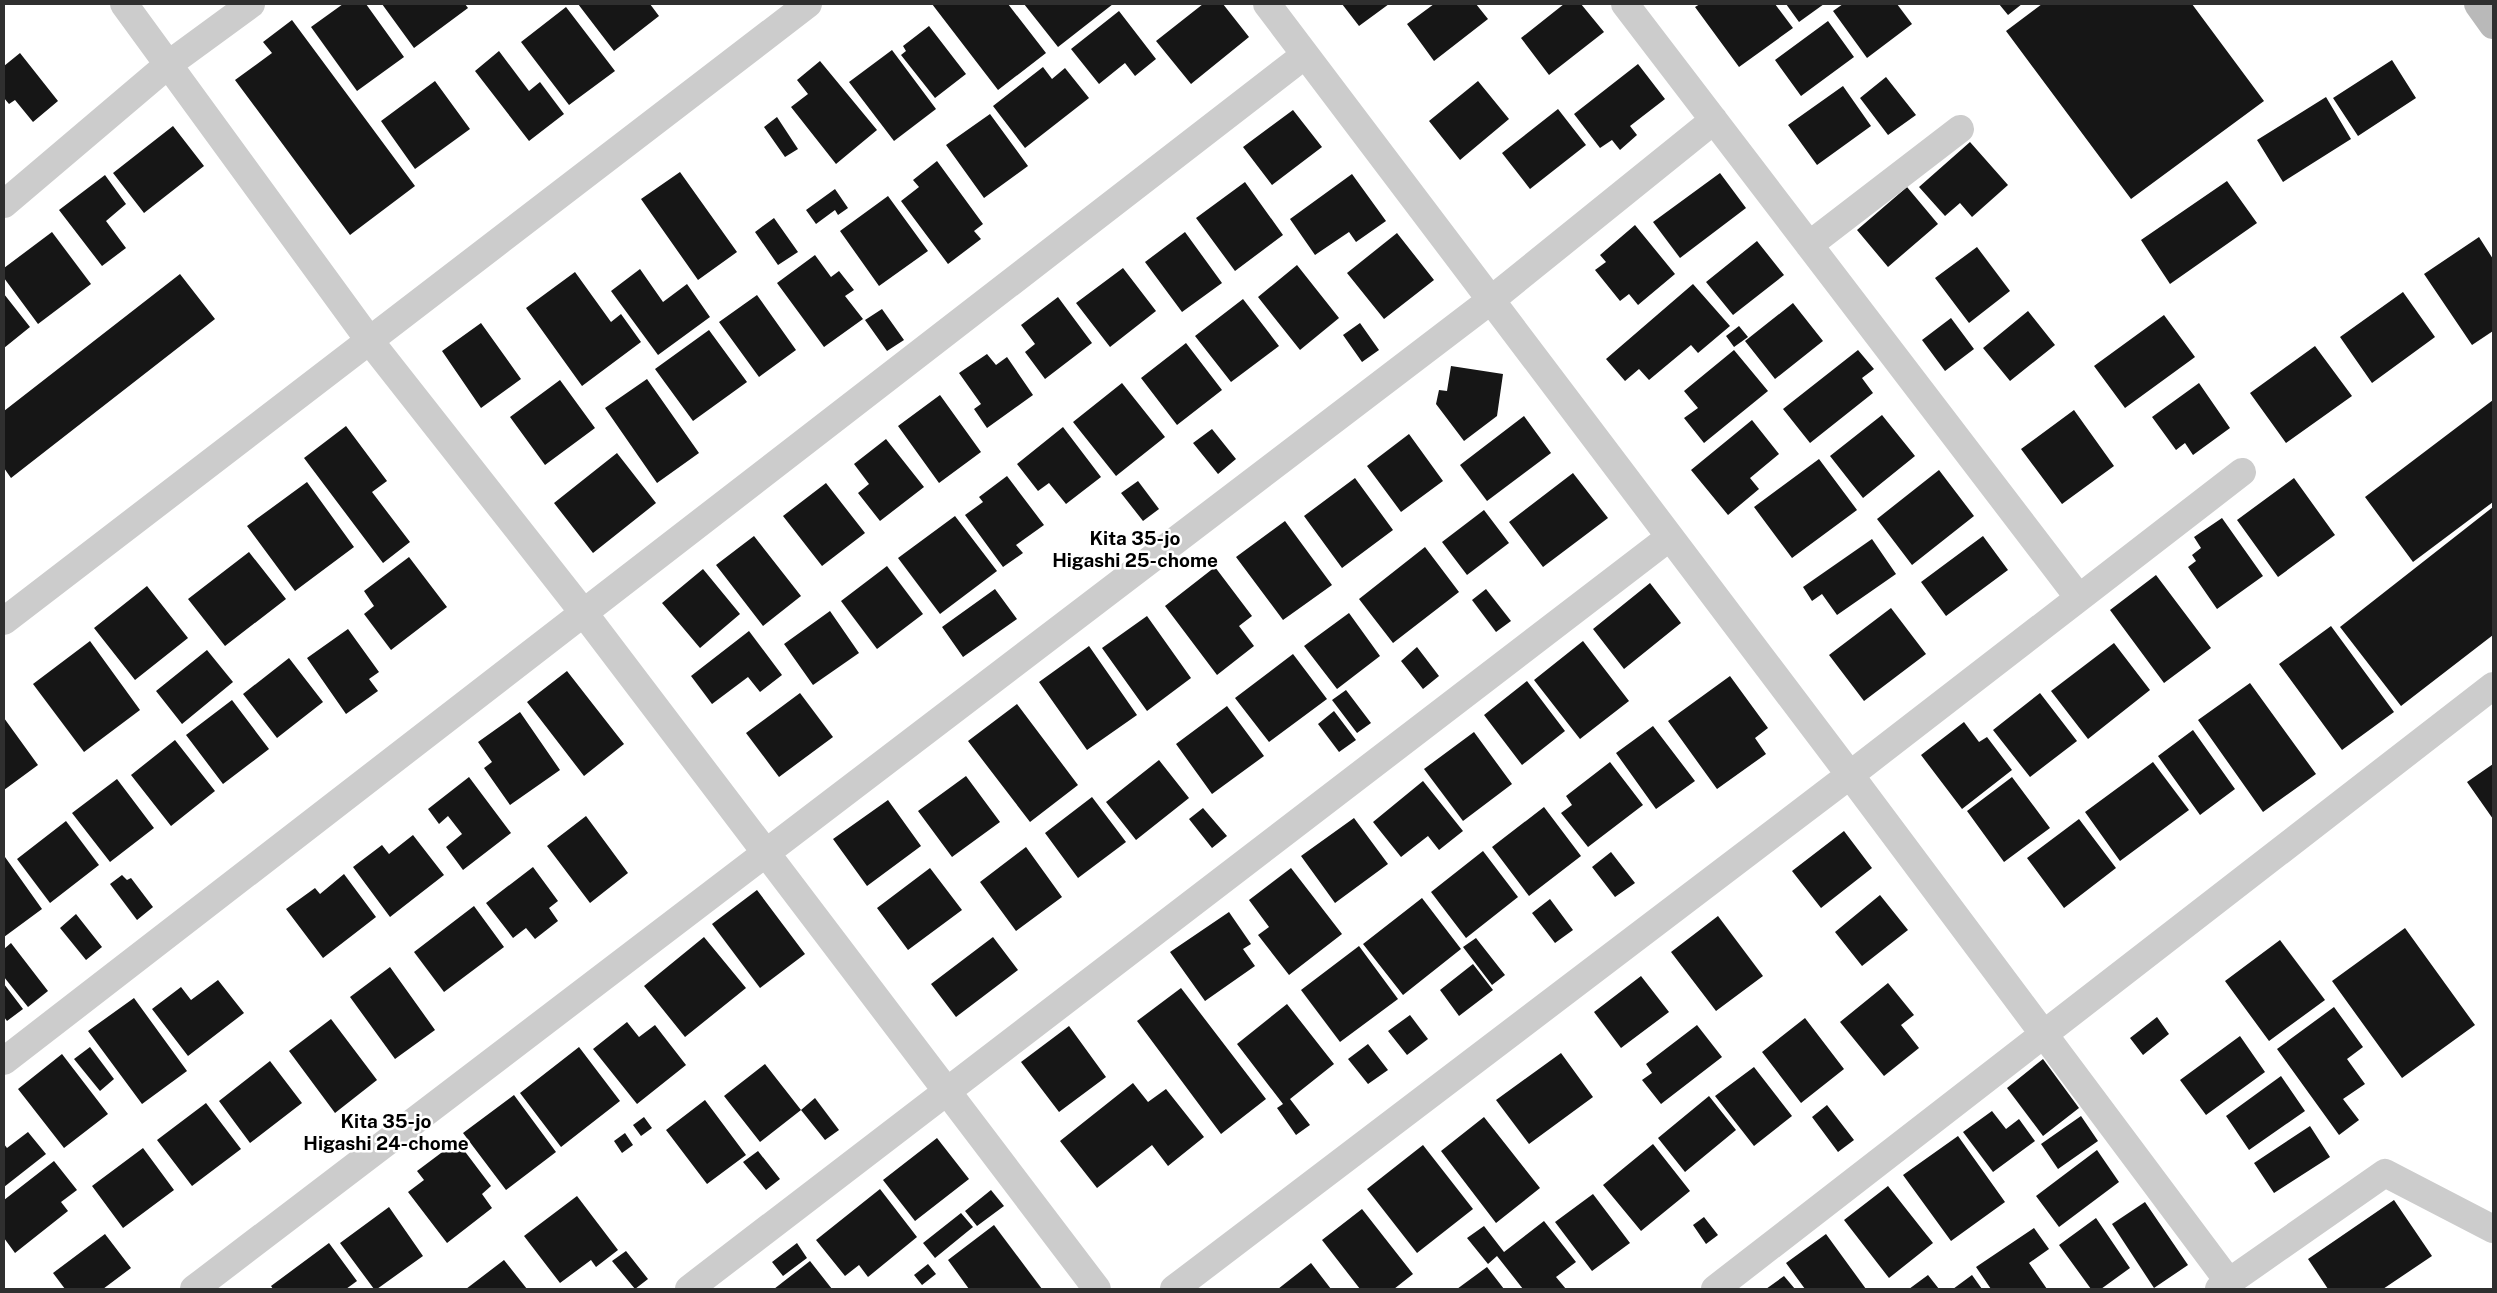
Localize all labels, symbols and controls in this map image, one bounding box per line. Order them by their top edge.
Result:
district label: Kita 35-jo Higashi 25-chome [1052,527,1218,571]
district label: Kita 35-jo Higashi 24-chome [303,1110,469,1154]

